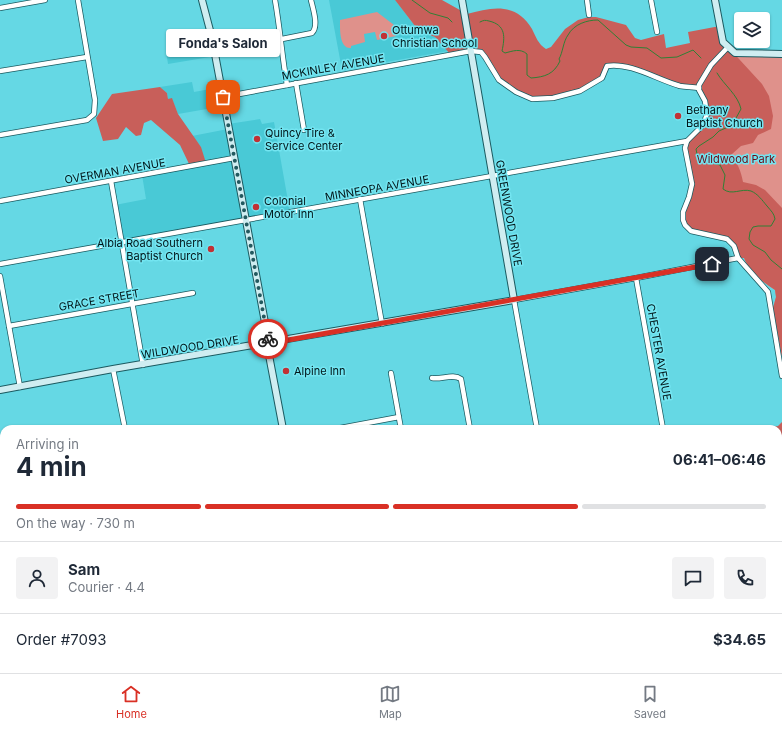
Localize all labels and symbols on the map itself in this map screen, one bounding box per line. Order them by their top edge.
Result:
place label: Ottumwa Christian School [392,23,477,50]
callout: Fonda's Salon [166,29,280,57]
marker: Ottumwa Christian School [379,31,389,41]
street label: MCKINLEY AVENUE [281,51,385,83]
pin [206,80,240,114]
place label: Bethany Baptist Church [686,103,763,130]
marker: Bethany Baptist Church [673,111,683,121]
place label: Quincy Tire & Service Center [265,126,342,153]
marker: Quincy Tire & Service Center [252,134,262,144]
park label: Wildwood Park [697,152,775,166]
street label: OVERMAN AVENUE [63,155,167,187]
street label: GREENWOOD DRIVE [493,159,525,267]
street label: MINNEOPA AVENUE [324,172,430,204]
place label: Colonial Motor Inn [264,194,314,221]
marker: Colonial Motor Inn [251,202,261,212]
place label: Albia Road Southern Baptist Church [97,236,203,263]
marker: Albia Road Southern Baptist Church [206,244,216,254]
pin [695,247,729,281]
street label: GRACE STREET [57,286,141,314]
street label: CHESTER AVENUE [644,303,674,401]
courier [248,319,288,359]
street label: WILDWOOD DRIVE [140,332,240,362]
place label: Alpine Inn [294,364,346,378]
marker: Alpine Inn [281,366,291,376]

